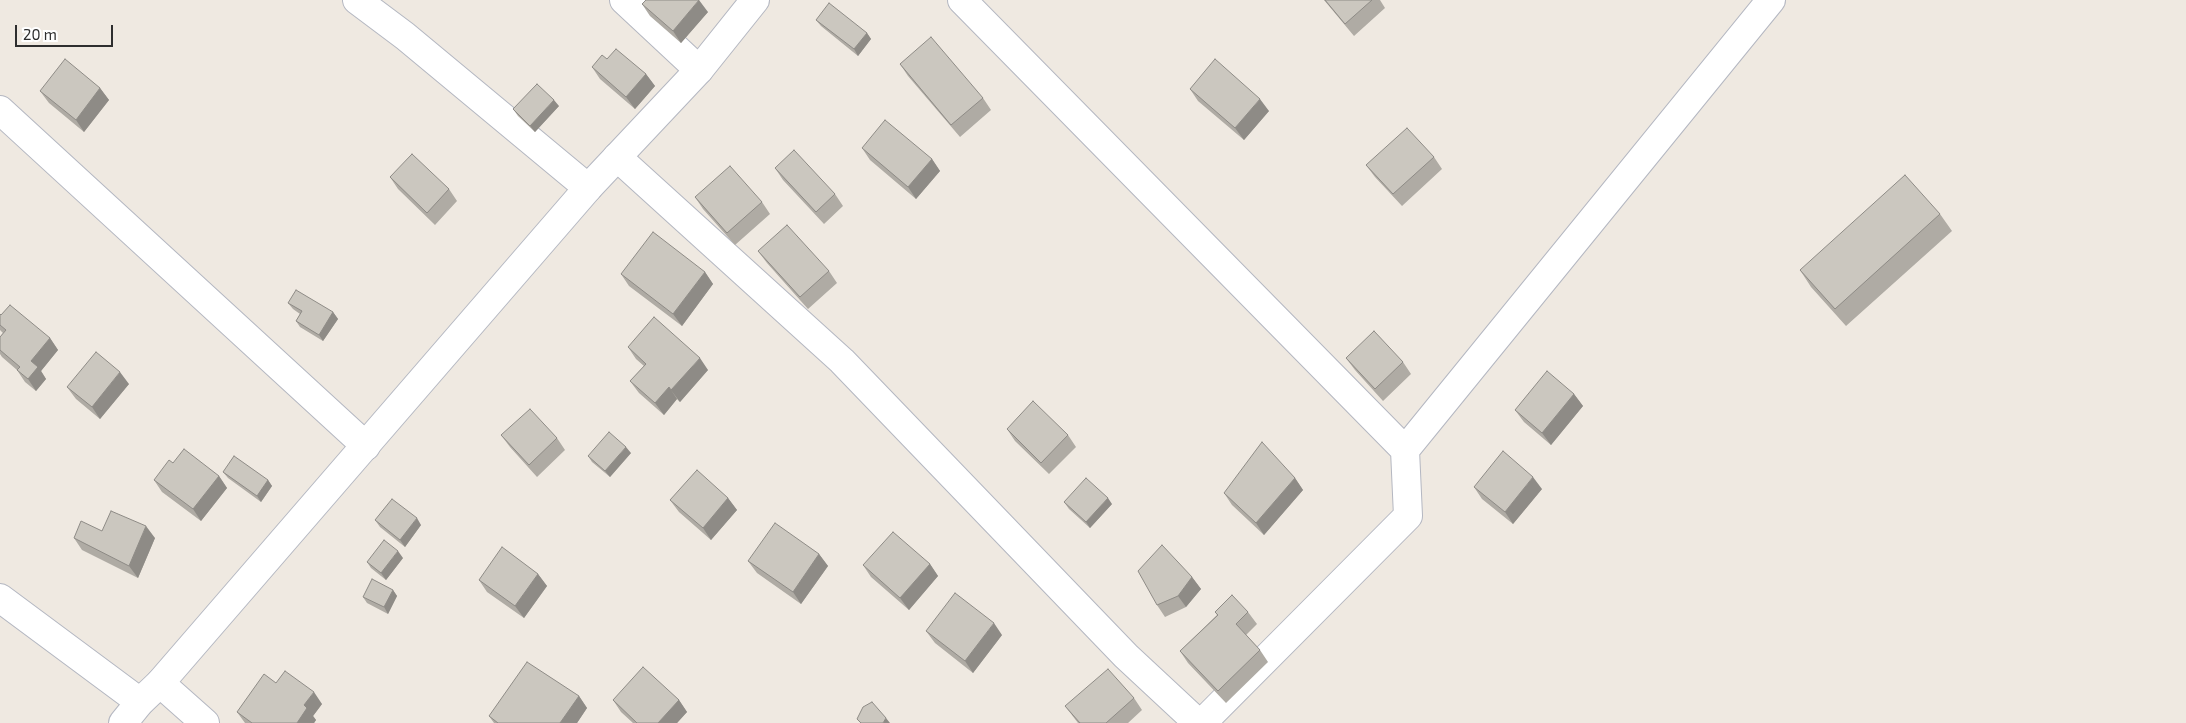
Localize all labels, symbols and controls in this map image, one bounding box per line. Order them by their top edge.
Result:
scale bar [18,15,115,47]
text: 20 m [23,25,57,43]

